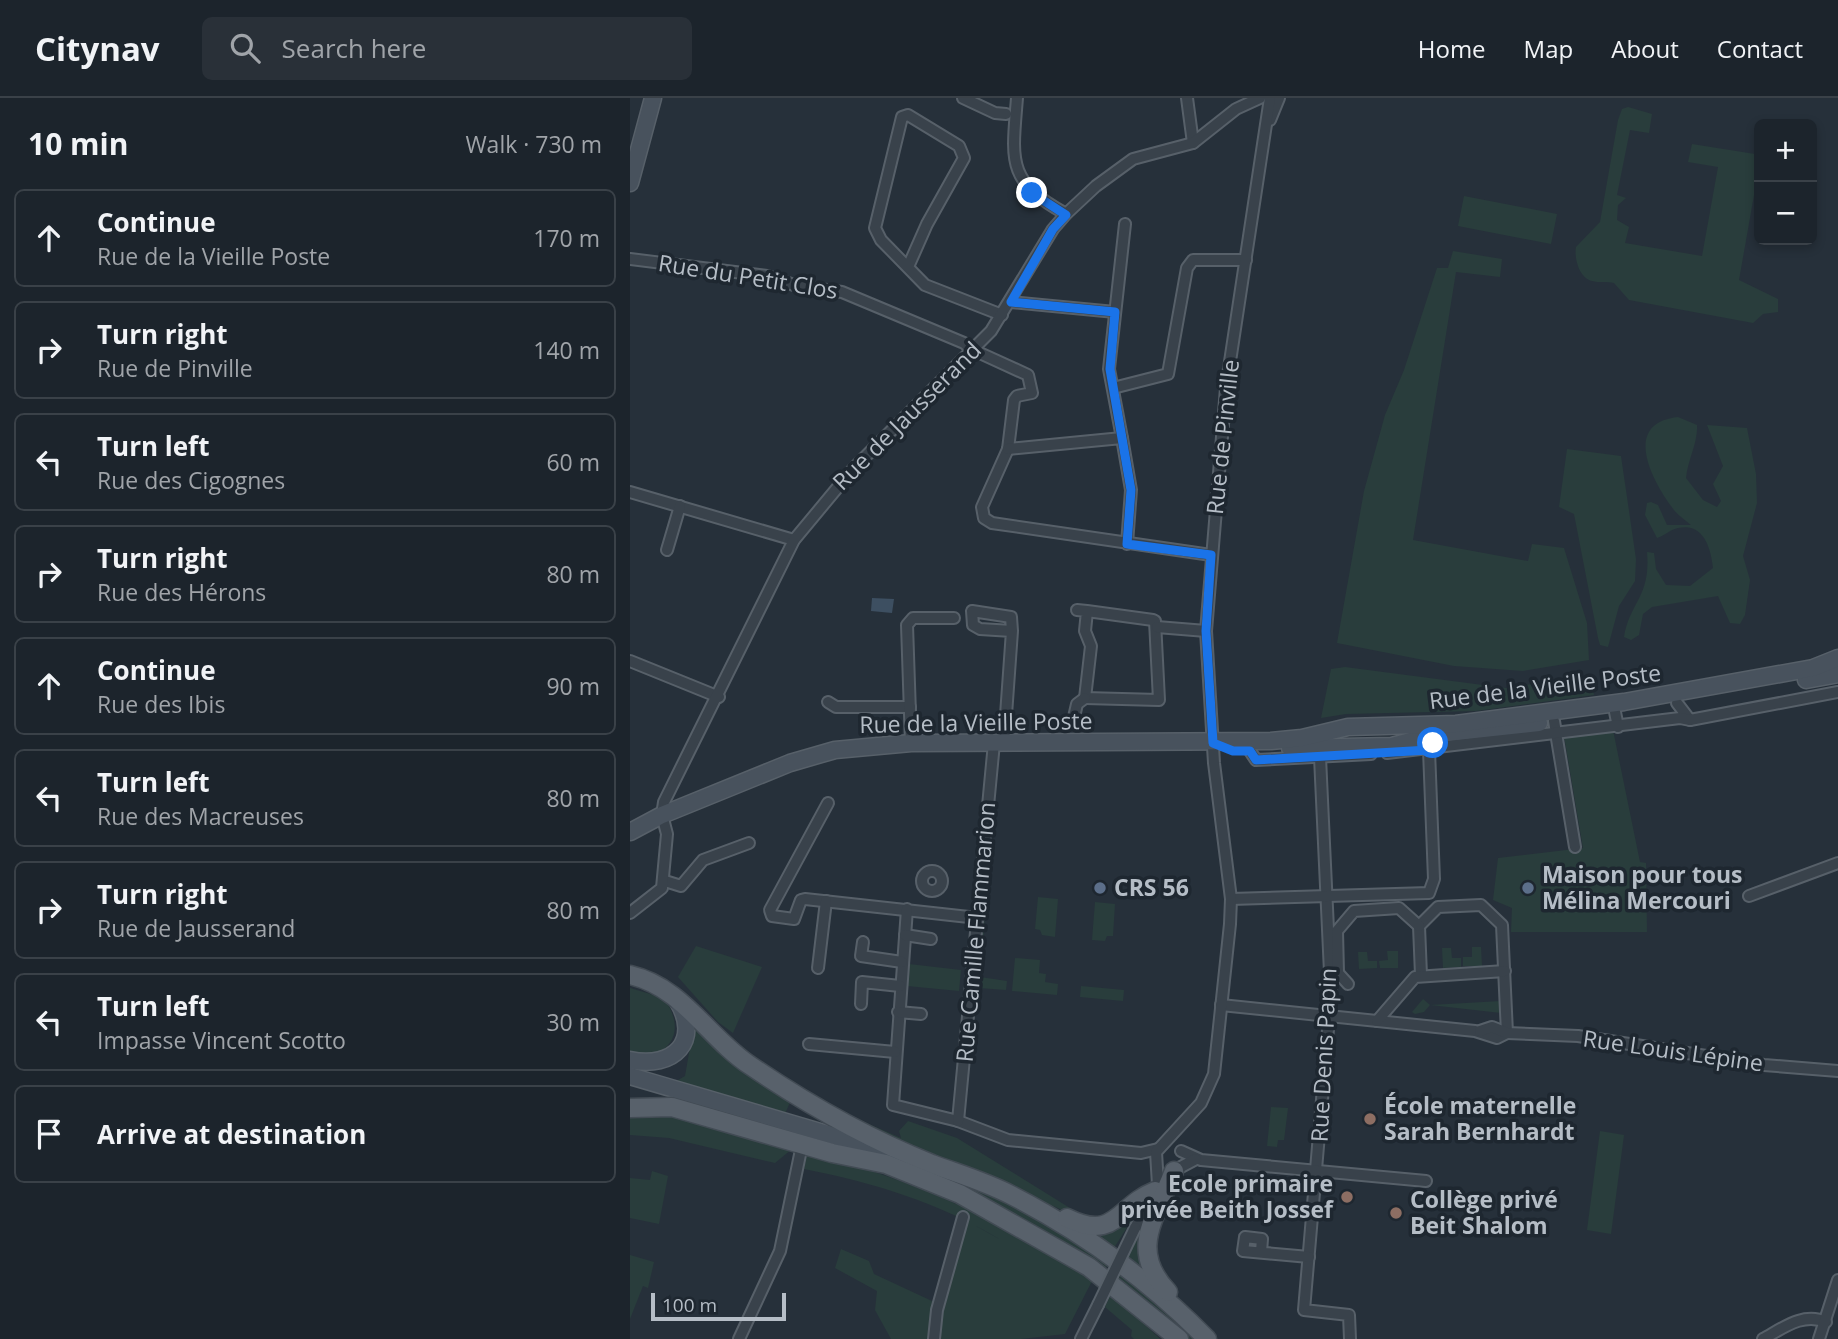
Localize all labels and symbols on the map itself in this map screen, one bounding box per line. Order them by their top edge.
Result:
route end [1016,177,1047,208]
street label: Rue du Petit Clos [656,246,840,306]
street label: Rue de Jausserand [825,334,988,497]
street label: Rue de Pinville [1198,358,1246,516]
street label: Rue de la Vieille Poste [1427,656,1663,716]
street label: Rue de la Vieille Poste [859,704,1093,740]
route start [1417,727,1448,758]
street label: Rue Camille Flammarion [948,800,1002,1063]
place label: Maison pour tous Mélina Mercouri [1542,858,1742,916]
place label: CRS 56 [1114,871,1189,903]
marker: CRS 56 [1092,880,1108,896]
marker: Maison pour tous Mélina Mercouri [1520,880,1536,896]
street label: Rue Denis Papin [1302,967,1344,1143]
street label: Rue Louis Lépine [1581,1022,1765,1078]
place label: École maternelle Sarah Bernhardt [1384,1089,1576,1147]
marker: École maternelle Sarah Bernhardt [1362,1111,1378,1127]
place label: Ecole primaire privée Beith Jossef [1120,1167,1334,1225]
place label: Collège privé Beit Shalom [1410,1183,1558,1241]
marker: Ecole primaire privée Beith Jossef [1339,1189,1355,1205]
marker: Collège privé Beit Shalom [1388,1205,1404,1221]
scale bar [651,1290,786,1322]

